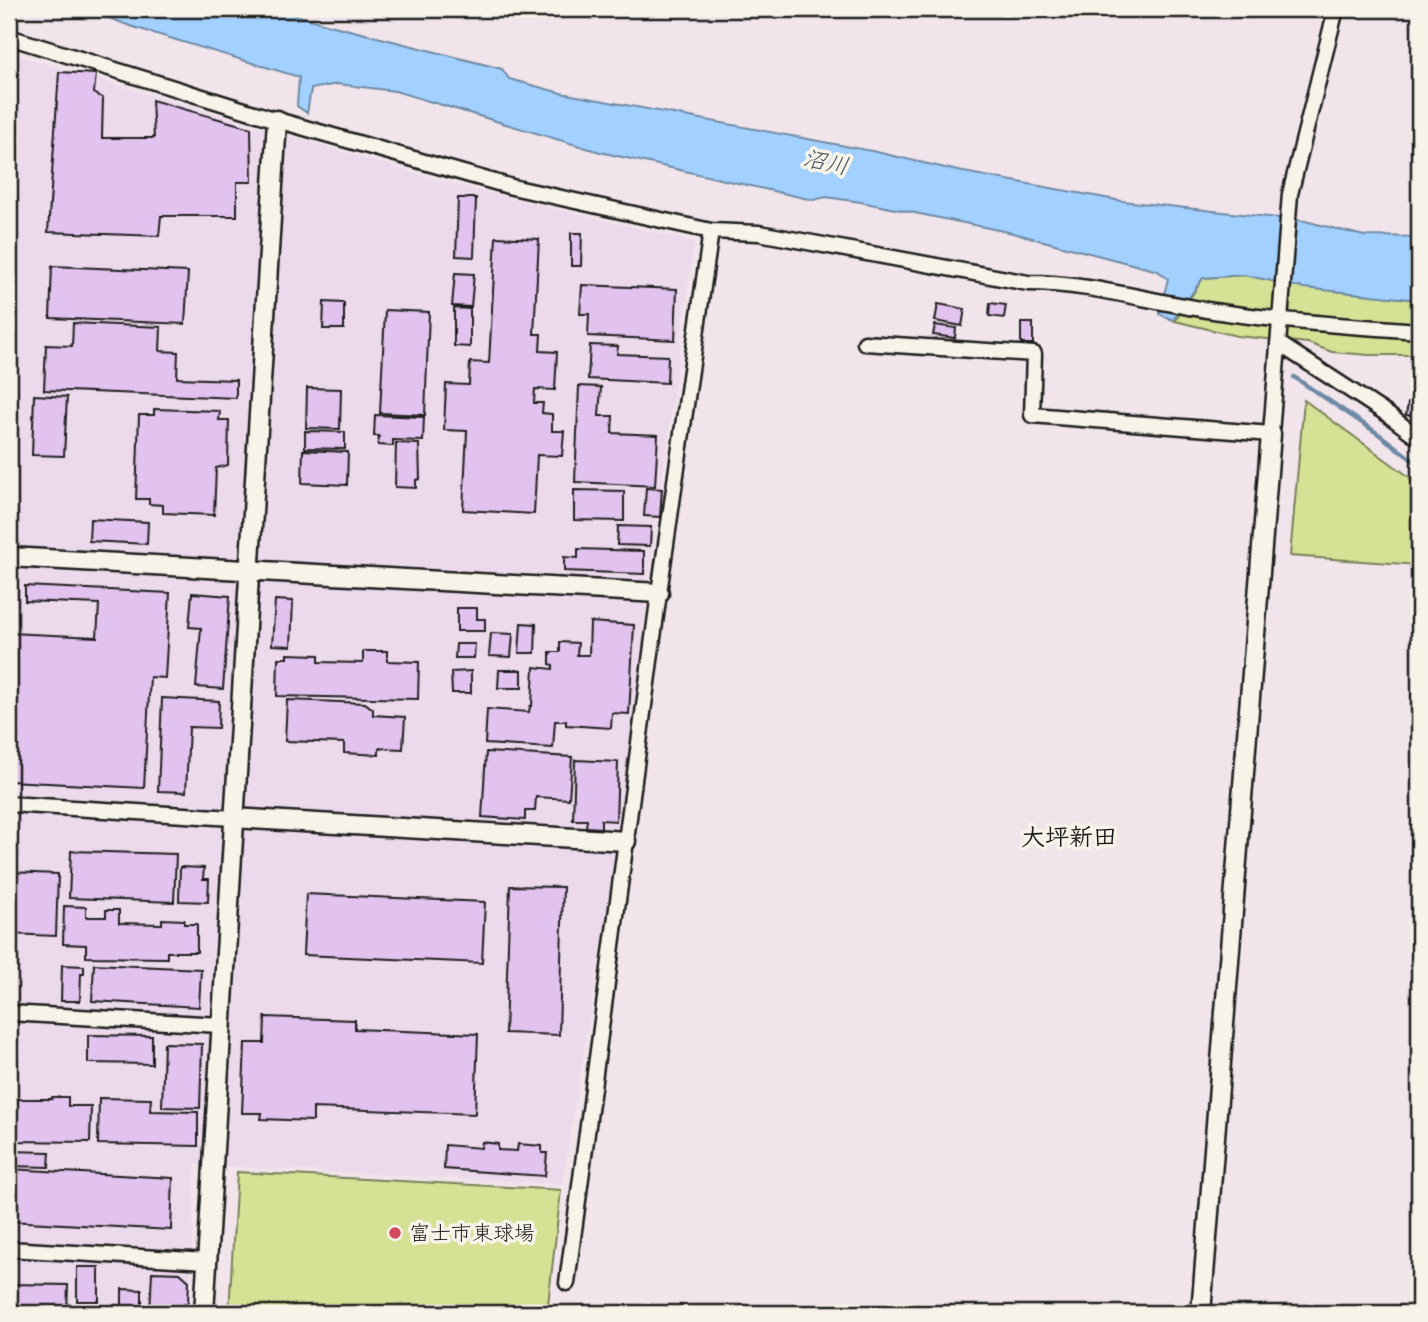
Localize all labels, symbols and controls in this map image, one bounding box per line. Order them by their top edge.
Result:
water label: 沼川 [800,147,851,183]
district label: 大坪新田 [1021,825,1117,855]
place label: 富士市東球場 [409,1222,535,1249]
marker: 富士市東球場 [387,1225,403,1241]

